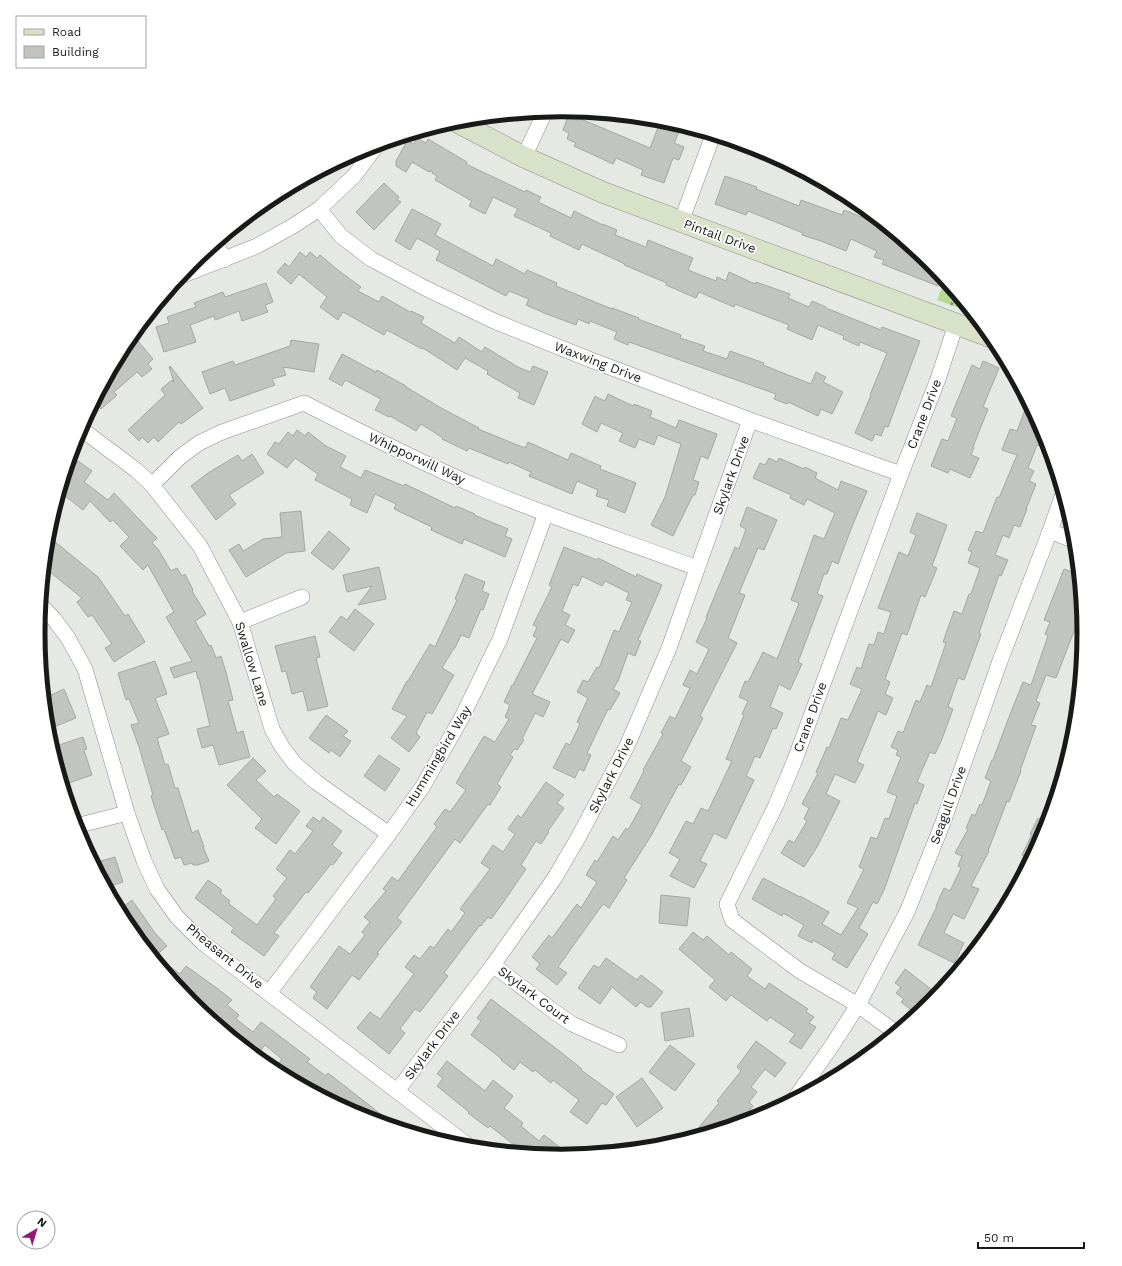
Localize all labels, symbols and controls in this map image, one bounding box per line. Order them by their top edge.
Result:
legend [16,16,146,68]
text: Road [52,25,81,39]
text: Building [52,45,99,59]
street label: Pintail Drive [682,216,758,256]
street label: Waxwing Drive [552,338,644,386]
street label: Crane Drive [904,377,944,451]
street label: Whipporwill Way [366,429,468,487]
street label: Skylark Drive [710,433,752,517]
street label: Swallow Lane [232,620,272,708]
street label: Crane Drive [790,680,830,754]
street label: Hummingbird Way [402,702,474,809]
street label: Skylark Drive [585,735,637,815]
street label: Seagull Drive [927,764,969,846]
street label: Pheasant Drive [183,920,267,992]
street label: Skylark Court [495,963,573,1027]
street label: Skylark Drive [401,1007,463,1083]
north arrow [16,1210,56,1250]
text: N [35,1215,49,1230]
scale bar [978,1224,1084,1250]
text: 50 m [984,1231,1014,1245]

